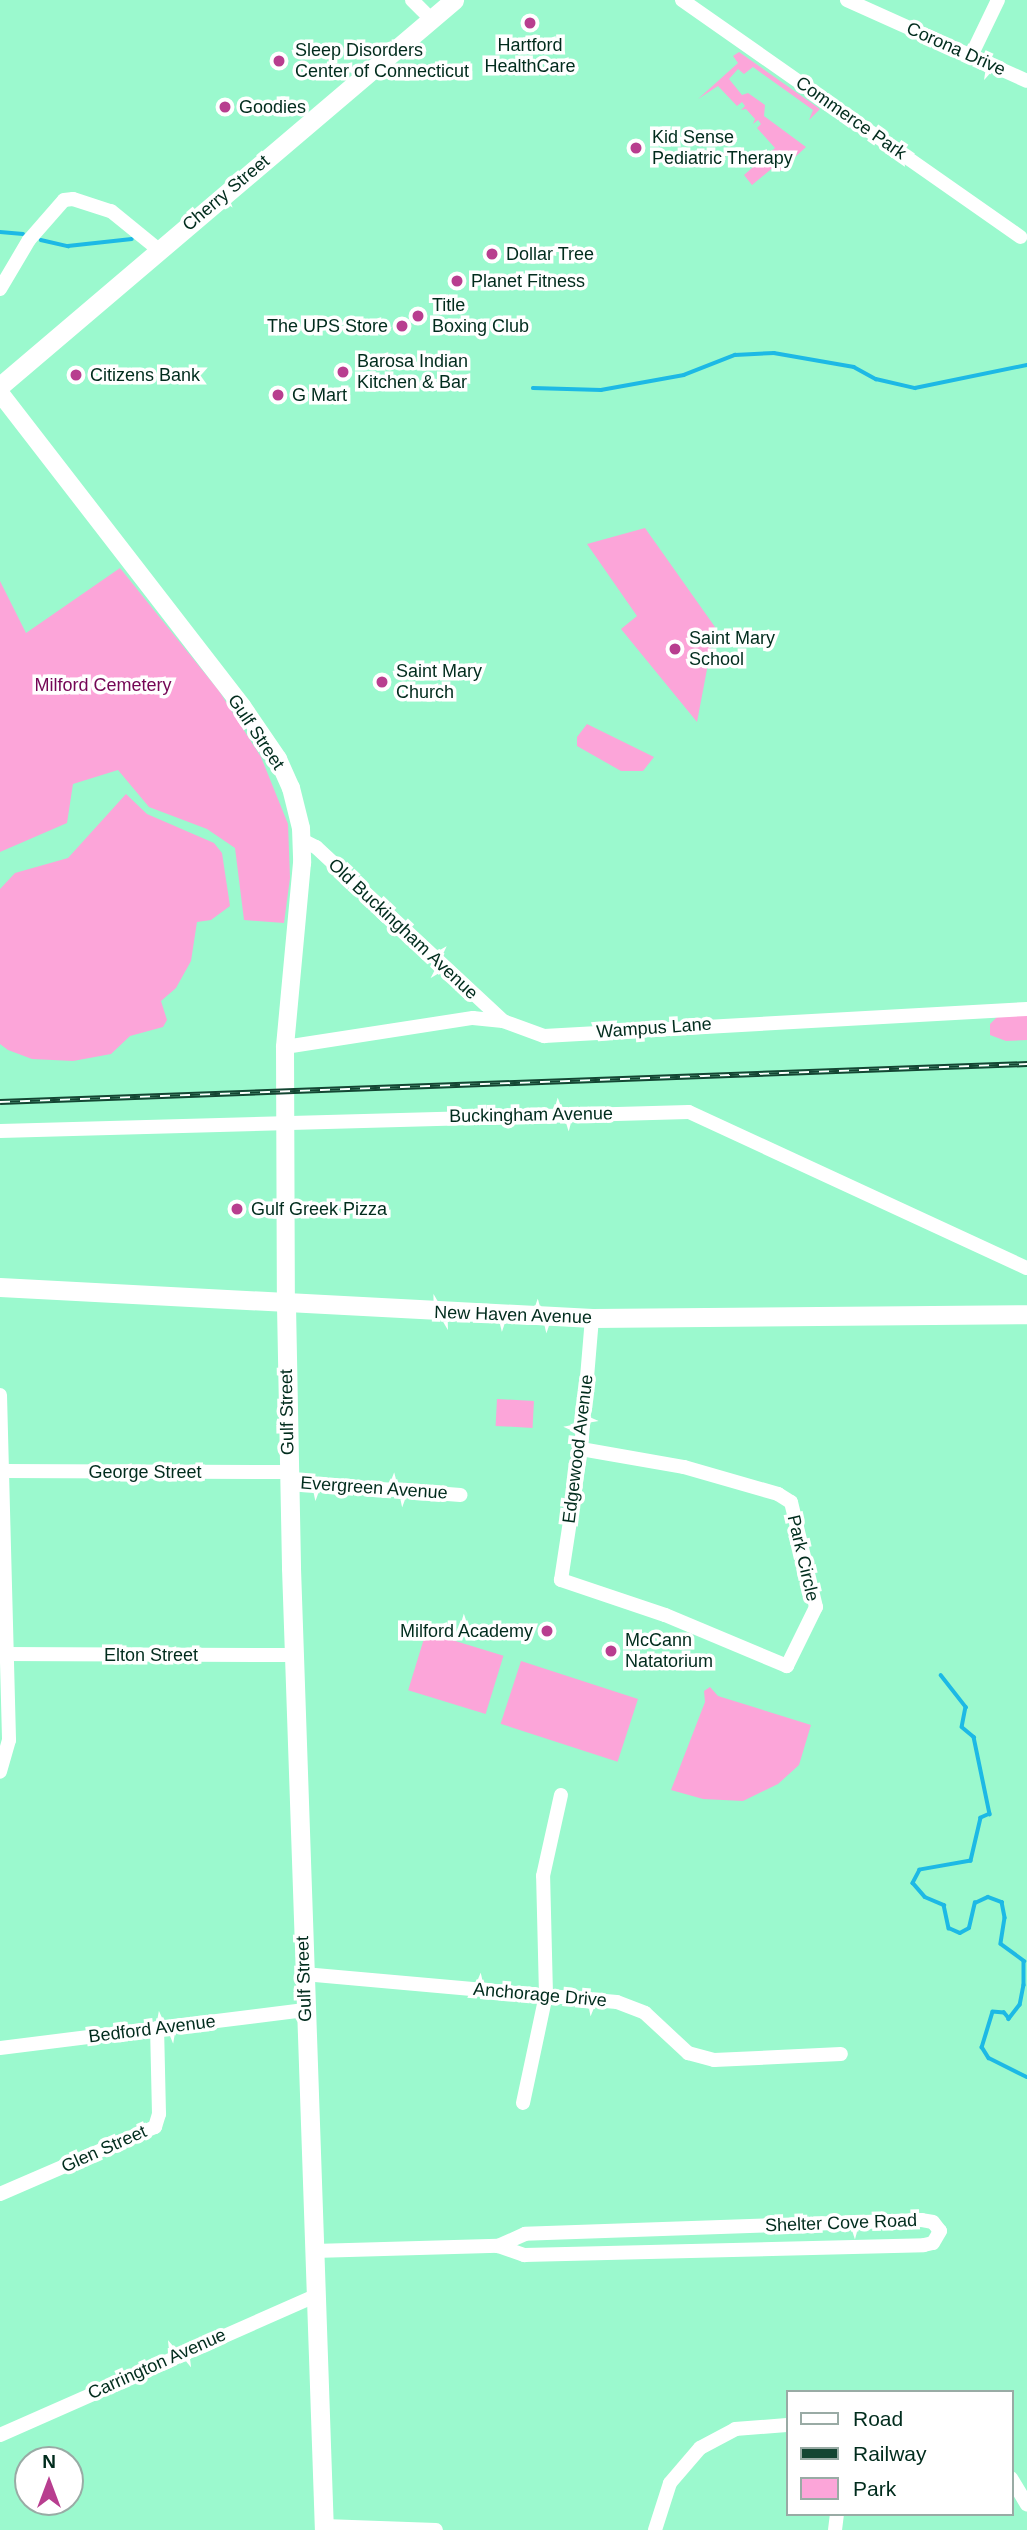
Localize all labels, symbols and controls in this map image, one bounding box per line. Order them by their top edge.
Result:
marker: Hartford HealthCare [520,13,540,33]
street label: Corona Drive [903,18,1009,80]
place label: Hartford HealthCare [484,35,576,78]
place label: Sleep Disorders Center of Connecticut [295,40,469,82]
marker: Sleep Disorders Center of Connecticut [269,51,289,71]
street label: Commerce Park [792,72,910,164]
place label: Goodies [239,96,306,118]
marker: Goodies [217,99,233,115]
place label: Kid Sense Pediatric Therapy [652,127,793,170]
marker: Kid Sense Pediatric Therapy [626,138,646,158]
street label: Cherry Street [178,150,274,236]
place label: Dollar Tree [506,243,594,265]
marker: Dollar Tree [484,246,500,262]
place label: Planet Fitness [471,270,585,292]
marker: Planet Fitness [449,273,465,289]
place label: Title Boxing Club [432,295,529,338]
marker: Title Boxing Club [410,308,426,324]
place label: The UPS Store [267,315,388,337]
marker: The UPS Store [394,318,410,334]
place label: Barosa Indian Kitchen & Bar [357,351,468,394]
place label: Citizens Bank [90,364,200,386]
marker: Barosa Indian Kitchen & Bar [335,364,351,380]
marker: Citizens Bank [68,367,84,383]
place label: G Mart [292,384,347,406]
marker: G Mart [270,387,286,403]
place label: Saint Mary School [689,628,775,670]
marker: Saint Mary School [667,641,683,657]
place label: Saint Mary Church [396,661,482,704]
park label: Milford Cemetery [34,674,172,696]
marker: Saint Mary Church [374,674,390,690]
street label: Gulf Street [223,690,289,774]
street label: Old Buckingham Avenue [323,854,483,1004]
street label: Wampus Lane [596,1013,712,1043]
street label: Buckingham Avenue [448,1103,614,1127]
place label: Gulf Greek Pizza [251,1198,387,1220]
marker: Gulf Greek Pizza [229,1201,245,1217]
street label: New Haven Avenue [433,1301,593,1329]
street label: Gulf Street [275,1369,299,1455]
street label: Edgewood Avenue [558,1373,598,1525]
street label: George Street [88,1461,202,1483]
street label: Evergreen Avenue [299,1472,449,1504]
street label: Park Circle [783,1513,823,1603]
place label: Milford Academy [399,1620,533,1642]
marker: Milford Academy [539,1623,555,1639]
place label: McCann Natatorium [625,1630,713,1672]
marker: McCann Natatorium [603,1643,619,1659]
street label: Elton Street [104,1644,198,1666]
street label: Gulf Street [292,1936,316,2022]
street label: Anchorage Drive [472,1978,608,2012]
street label: Bedford Avenue [87,2010,217,2048]
street label: Glen Street [58,2121,150,2177]
street label: Shelter Cove Road [765,2210,917,2236]
street label: Carrington Avenue [84,2324,230,2404]
legend [786,2390,1013,2516]
text: Road [853,2407,903,2430]
text: Railway [853,2442,927,2465]
north arrow [14,2446,84,2516]
text: N [42,2451,56,2472]
text: Park [853,2477,896,2500]

